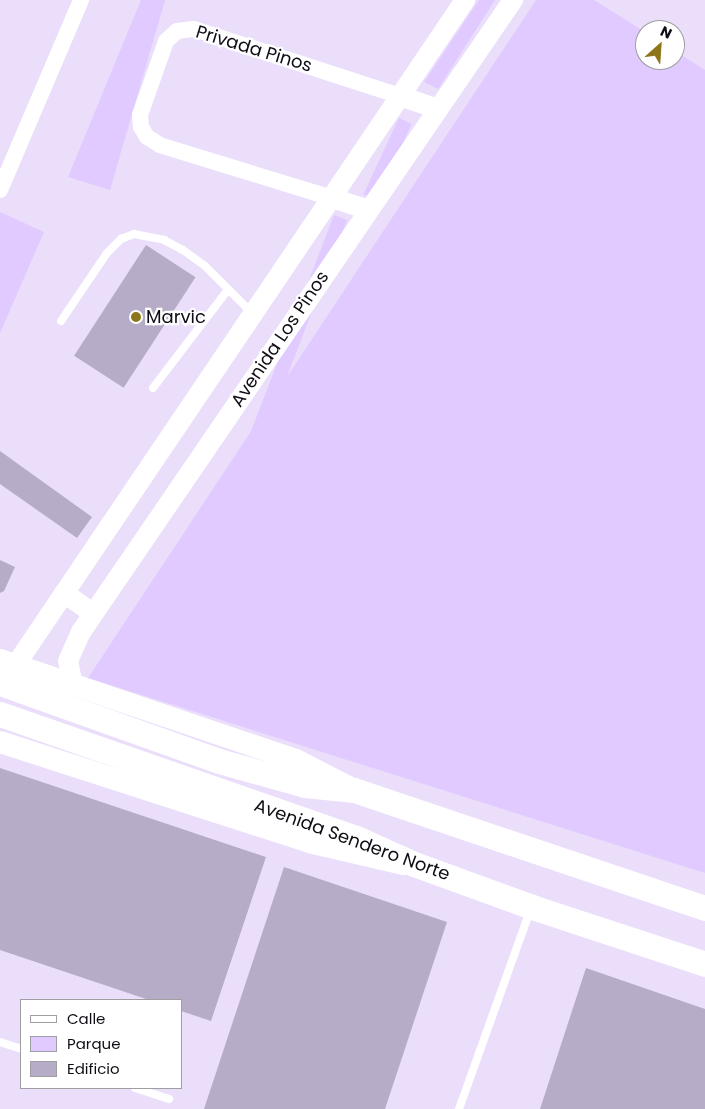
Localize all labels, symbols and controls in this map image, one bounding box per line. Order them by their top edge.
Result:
north arrow [635,20,685,70]
street label: Privada Pinos [193,21,315,77]
text: N [657,21,675,44]
street label: Avenida Los Pinos [227,267,333,411]
place label: Marvic [146,306,206,328]
marker: Marvic [130,311,142,323]
street label: Avenida Sendero Norte [251,795,453,885]
legend [20,999,182,1089]
text: Calle [67,1008,105,1029]
text: Parque [67,1033,120,1054]
text: Edificio [67,1058,120,1079]

